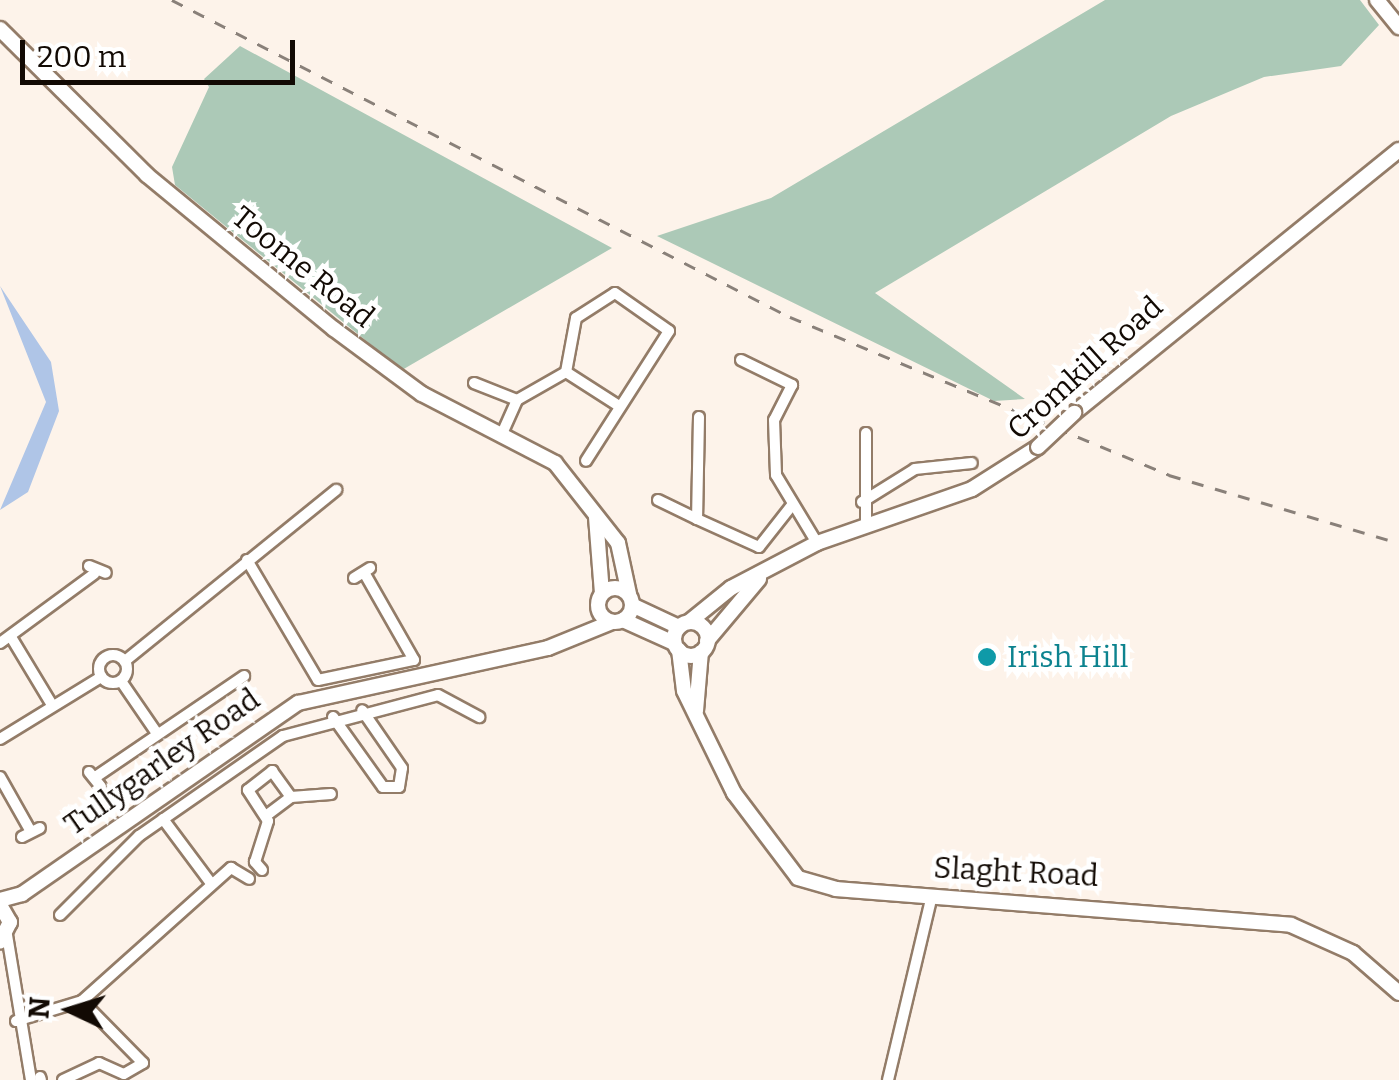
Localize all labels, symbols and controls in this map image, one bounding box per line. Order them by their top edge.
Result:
scale bar [25,20,300,82]
text: 200 m [37,39,126,75]
street label: Toome Road [225,199,381,335]
street label: Cromkill Road [1000,289,1170,447]
place label: Irish Hill [1007,639,1128,675]
marker: Irish Hill [976,646,998,668]
street label: Tullygarley Road [57,681,267,843]
street label: Slaght Road [933,850,1099,894]
north arrow [20,960,120,1060]
text: N [22,996,57,1020]

